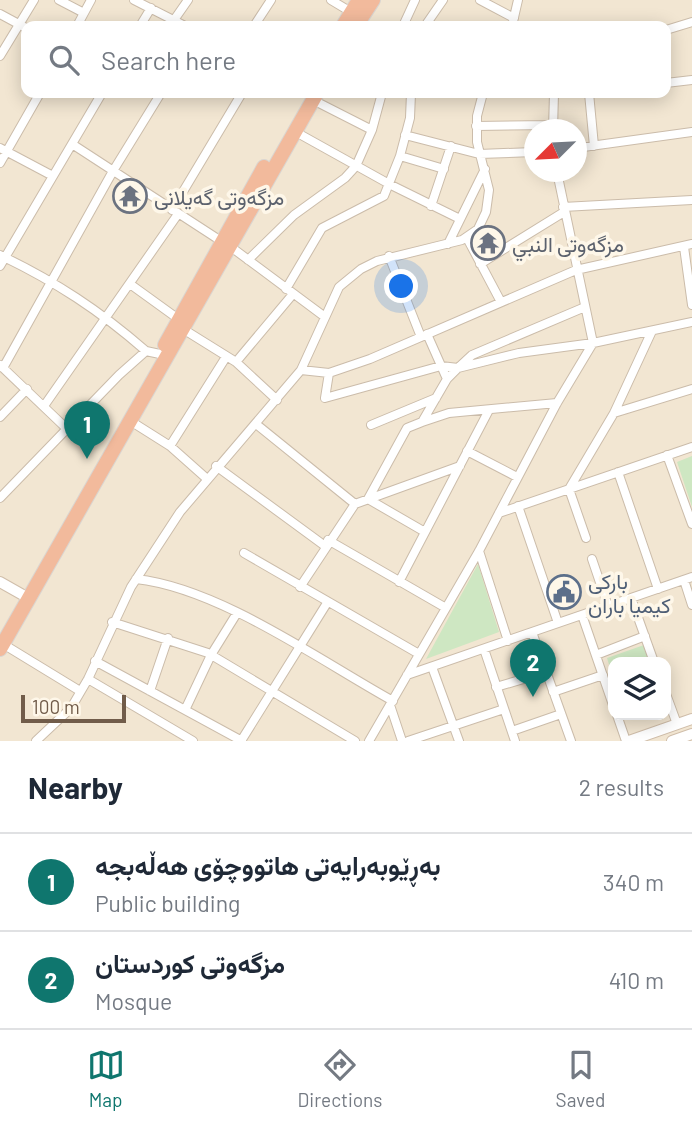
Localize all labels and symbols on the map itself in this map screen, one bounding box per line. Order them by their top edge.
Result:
north arrow [524,119,587,182]
temple icon: مزگەوتی گەیلانی [111,177,149,215]
place label: مزگەوتی گەیلانی [154,184,284,211]
temple icon: مزگەوتی النبي [469,224,507,262]
place label: مزگەوتی النبي [512,231,624,262]
your location [384,269,418,303]
pin: 1 [64,401,110,459]
place label: باركى كيميا باران [588,568,671,619]
public building icon: باركى كيميا باران [545,573,583,611]
pin: 2 [510,639,556,697]
scale bar [21,692,126,724]

